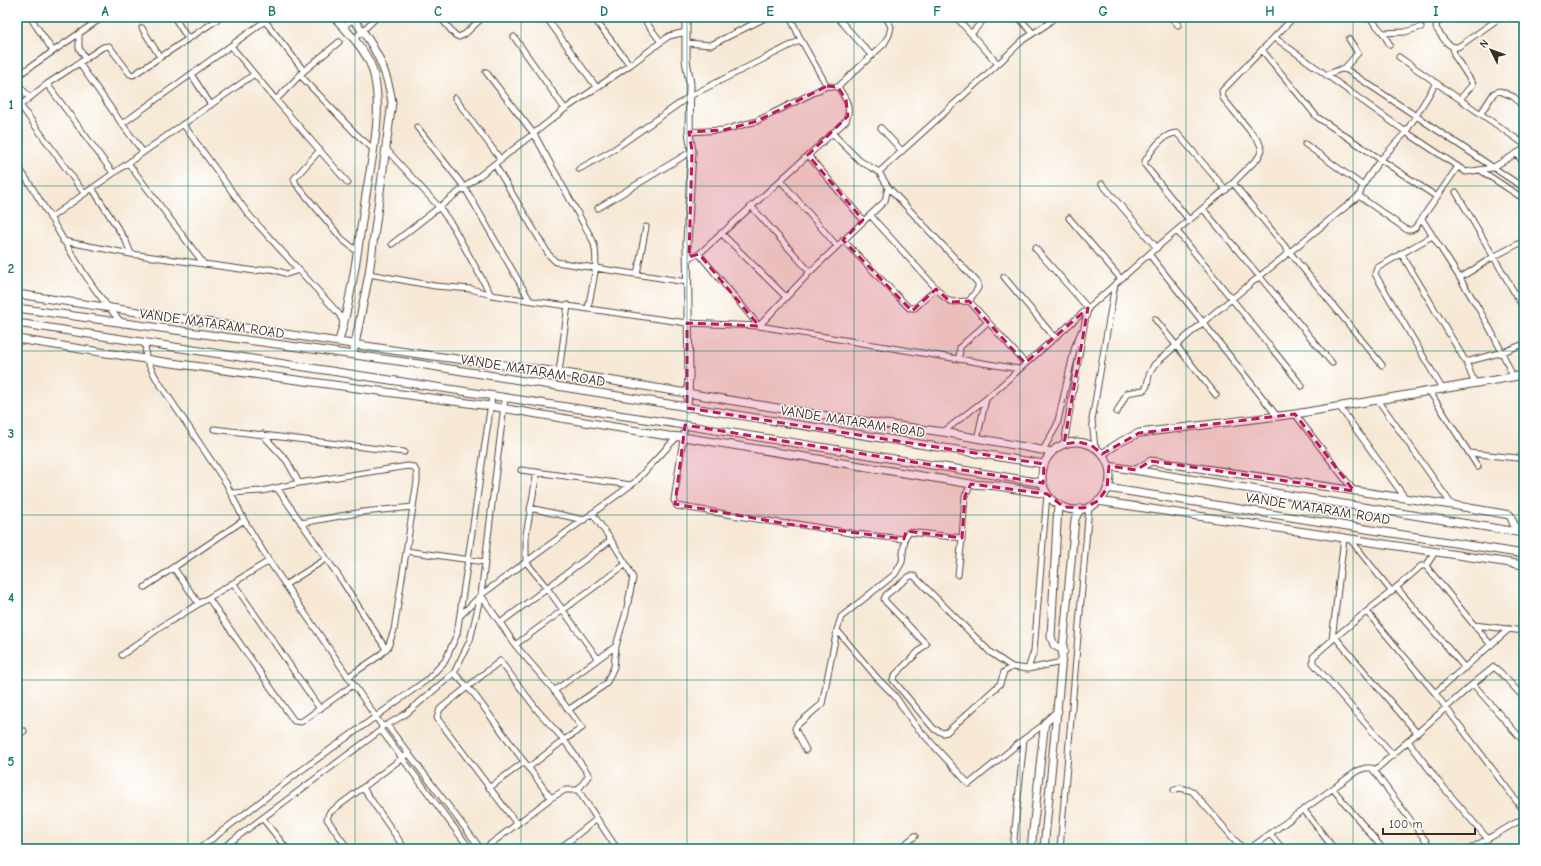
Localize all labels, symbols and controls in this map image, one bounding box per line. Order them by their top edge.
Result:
text: A [101,4,109,19]
text: B [268,4,276,19]
text: C [434,4,442,19]
text: D [600,4,608,19]
text: E [766,4,774,19]
text: F [933,4,941,19]
text: G [1098,4,1108,19]
text: H [1265,4,1275,19]
text: I [1433,4,1439,19]
north arrow [1471,30,1511,70]
text: N [1477,37,1491,51]
text: 1 [8,97,14,112]
text: 2 [8,261,14,276]
street label: VANDE MATARAM ROAD [138,305,286,342]
street label: VANDE MATARAM ROAD [459,351,607,390]
street label: VANDE MATARAM ROAD [779,402,927,441]
text: 3 [8,426,14,441]
street label: VANDE MATARAM ROAD [1244,489,1392,528]
text: 4 [8,590,14,605]
text: 5 [8,754,15,769]
scale bar [1383,810,1475,836]
text: 100 m [1389,817,1422,831]

